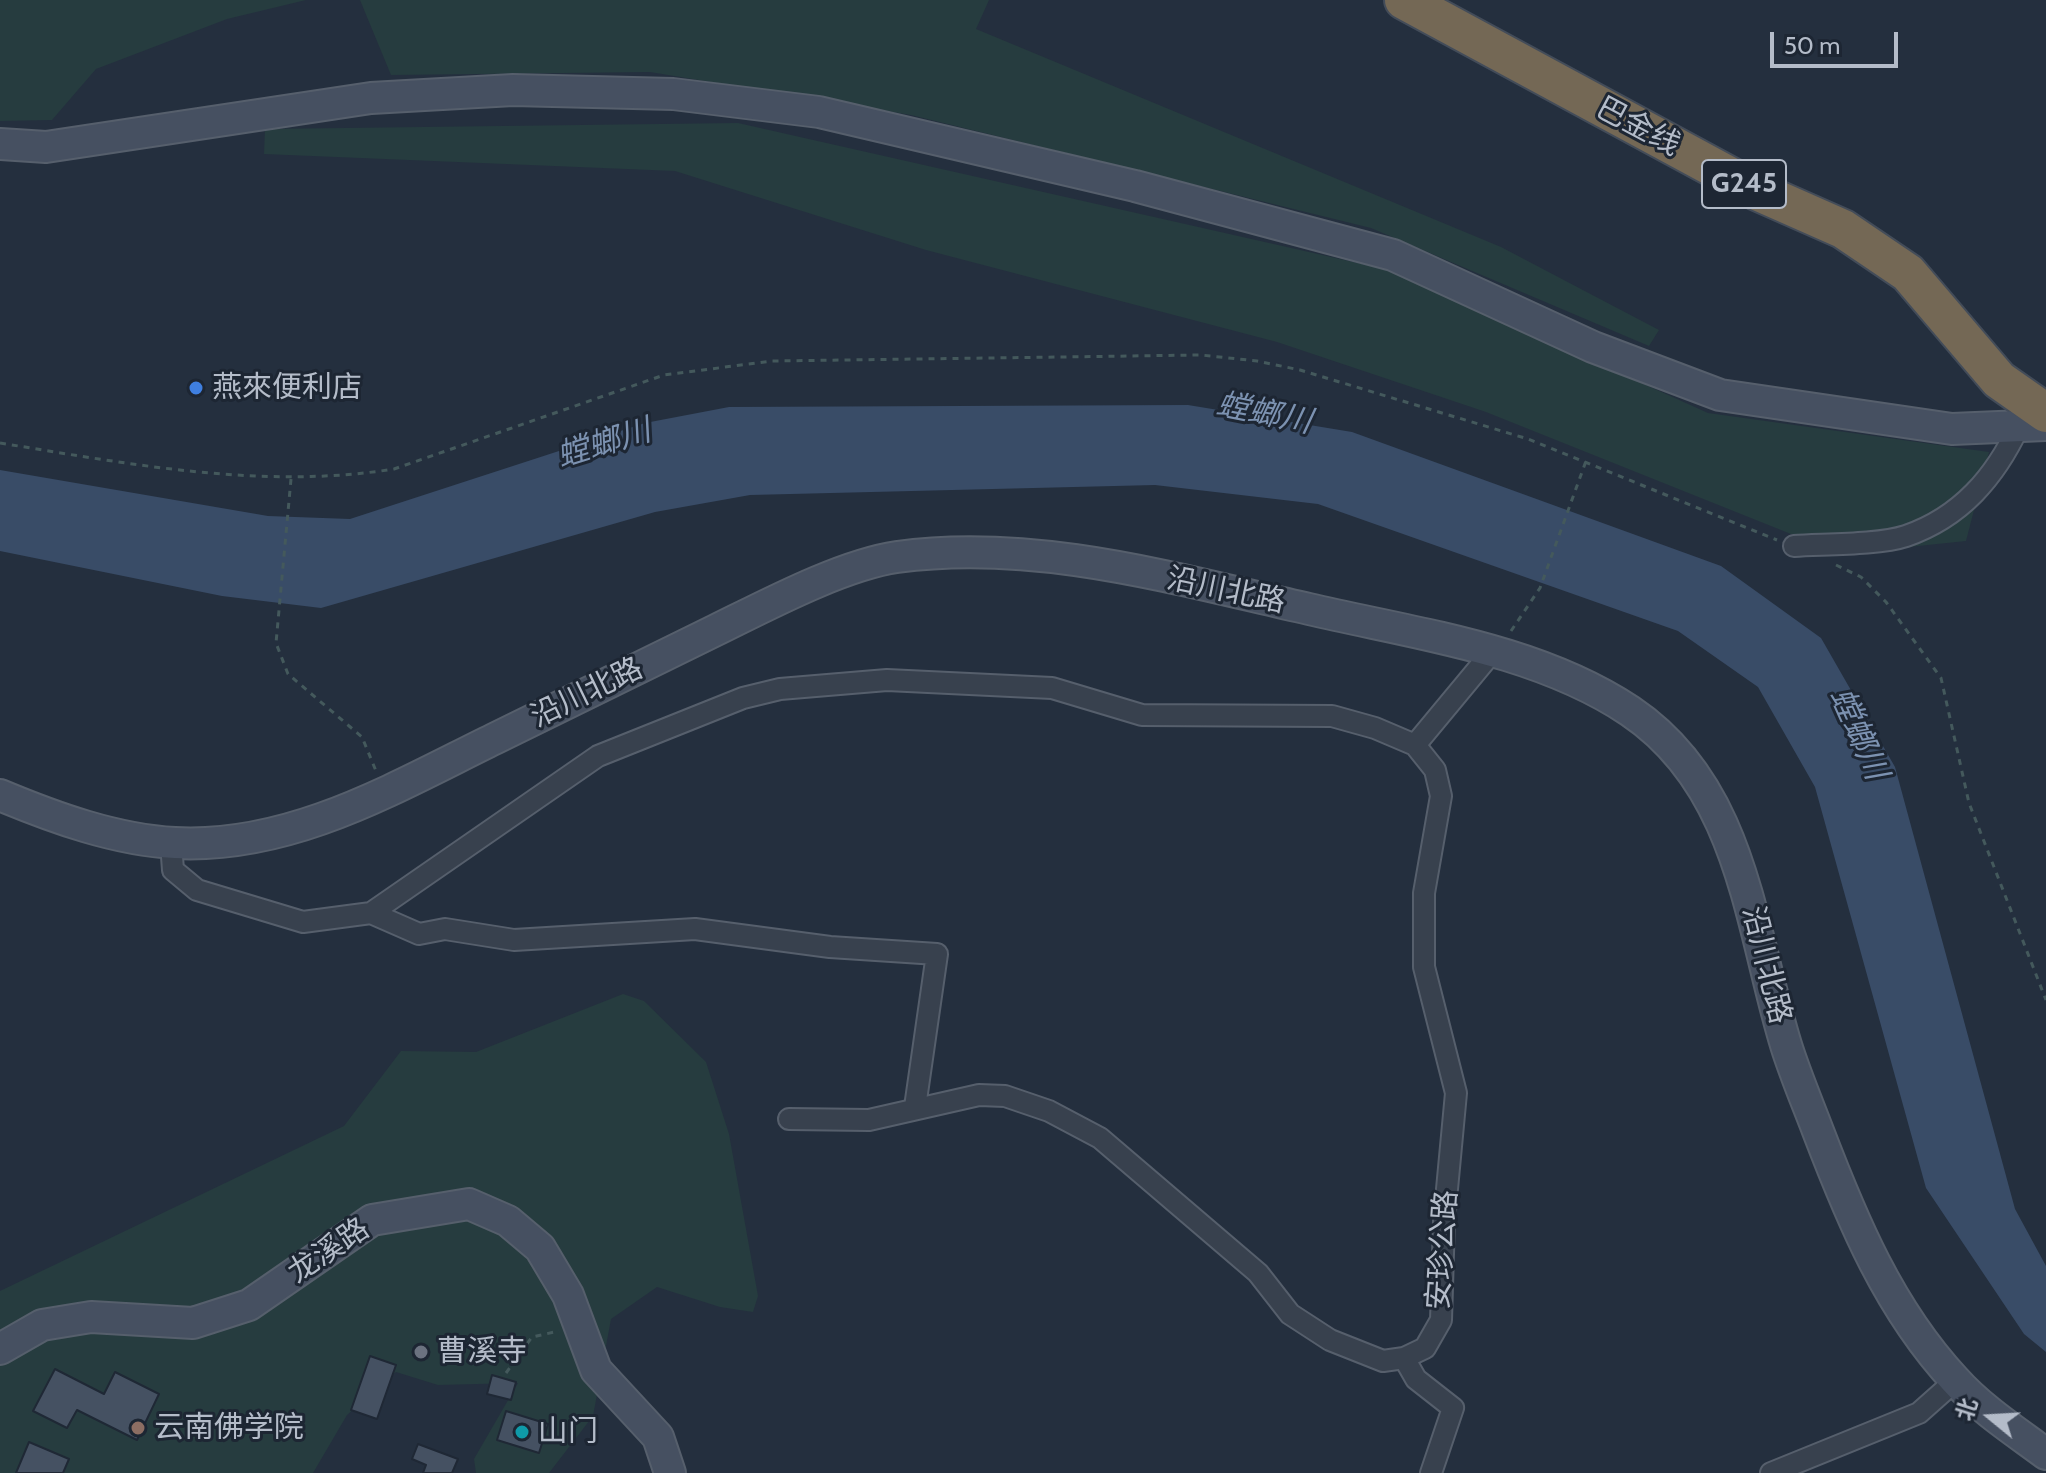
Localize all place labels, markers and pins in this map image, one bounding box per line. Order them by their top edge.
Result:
place label: 燕來便利店 [212,370,362,406]
marker: 燕來便利店 [187,379,205,397]
place label: 曹溪寺 [437,1334,527,1370]
marker: 曹溪寺 [412,1343,430,1361]
place label: 云南佛学院 [154,1410,304,1446]
place label: 山门 [538,1414,598,1450]
marker: 云南佛学院 [129,1419,147,1437]
marker: 山门 [513,1423,531,1441]

